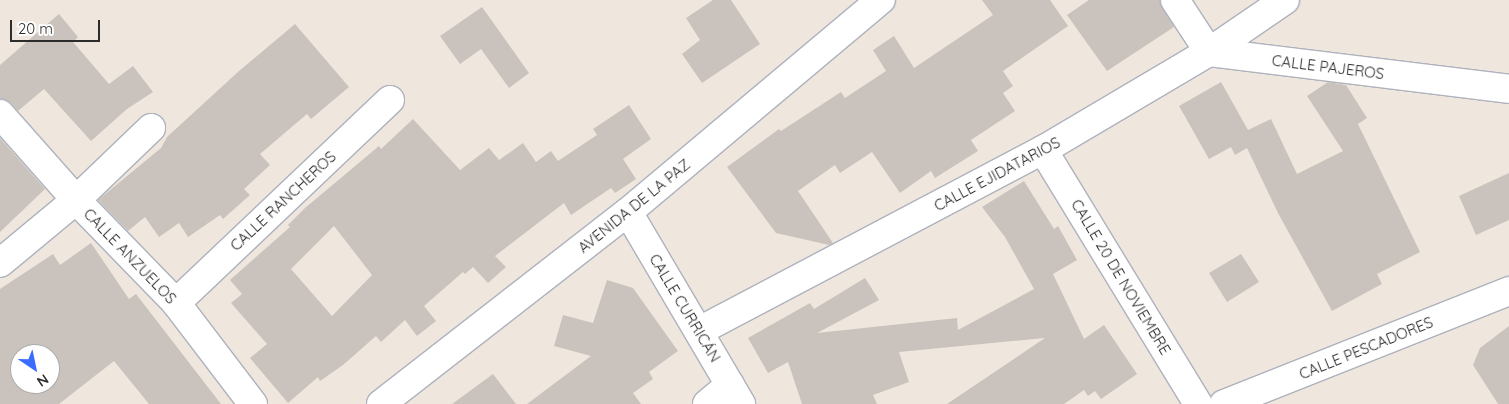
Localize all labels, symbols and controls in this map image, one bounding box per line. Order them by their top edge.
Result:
scale bar [12,10,102,42]
text: 20 m [18,19,53,38]
street label: CALLE PAJEROS [1271,51,1385,83]
street label: CALLE EJIDATARIOS [931,133,1063,215]
street label: CALLE RANCHEROS [227,147,339,255]
street label: AVENIDA DE LA PAZ [574,155,694,257]
street label: CALLE 20 DE NOVIEMBRE [1067,196,1175,358]
street label: CALLE ANZUELOS [80,205,180,307]
street label: CALLE CURRICÁN [646,251,724,365]
street label: CALLE PESCADORES [1296,313,1436,383]
north arrow [10,344,60,394]
text: N [34,370,52,391]

